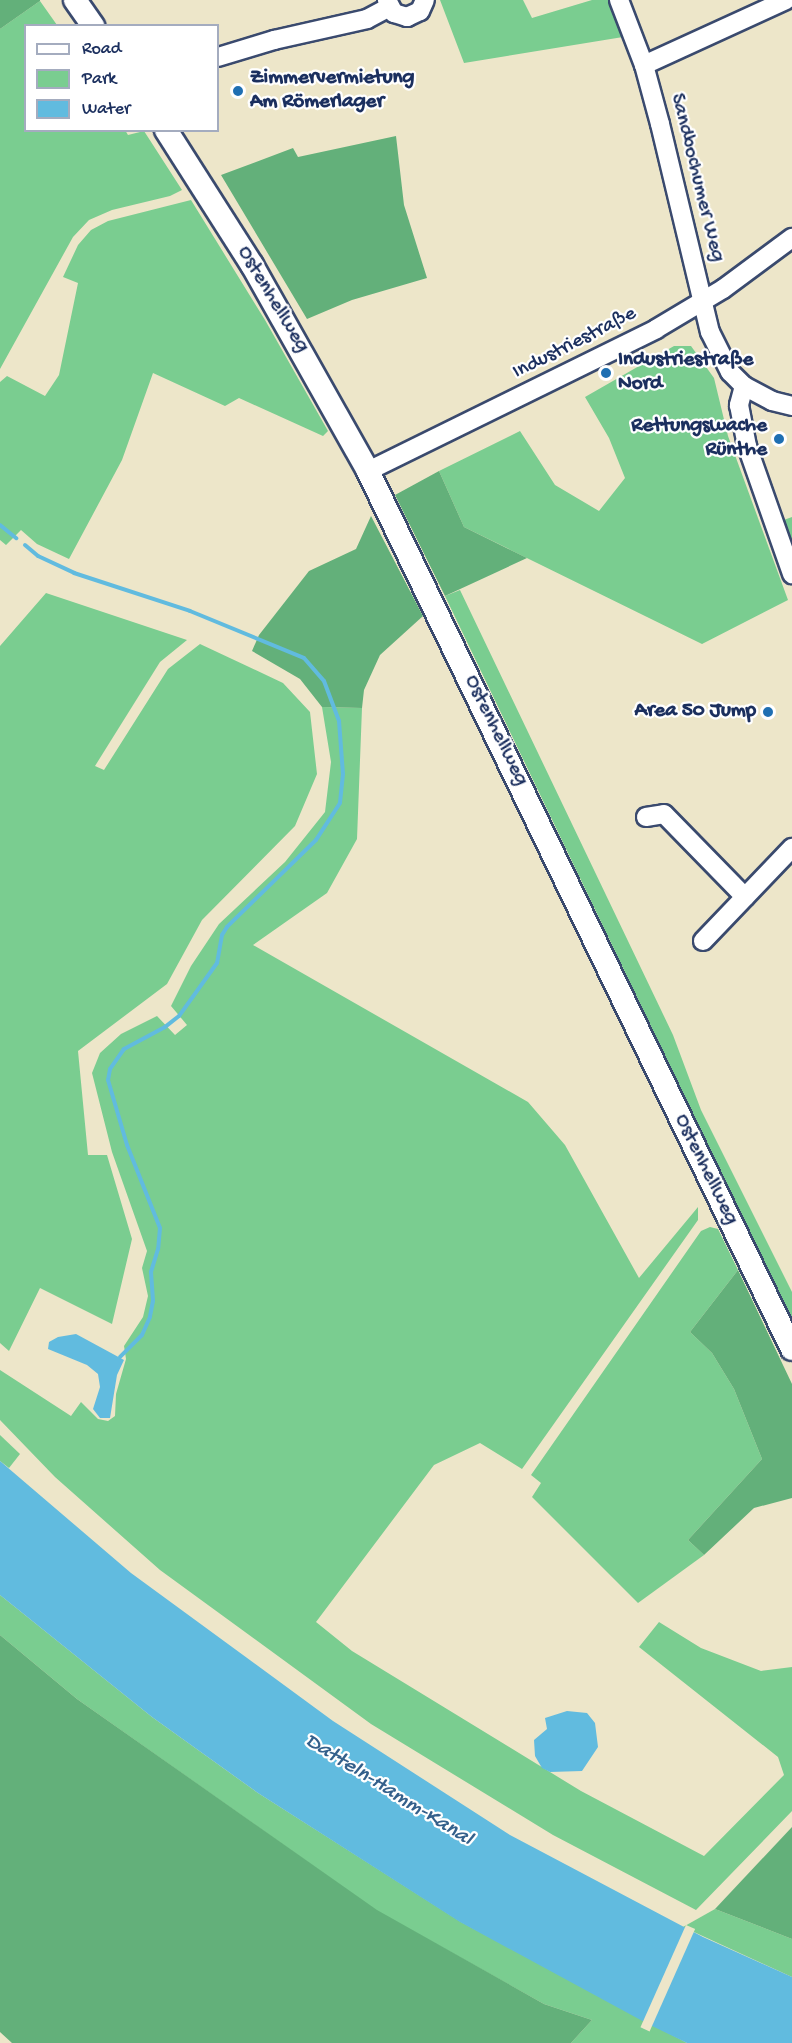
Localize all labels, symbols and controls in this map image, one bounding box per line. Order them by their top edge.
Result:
legend [24,24,219,132]
text: Road [82,39,121,60]
place label: Zimmervermietung Am Römerlager [250,66,414,116]
text: Park [82,69,116,90]
marker: Zimmervermietung Am Römerlager [231,84,245,98]
street label: Sandbochumer Weg [663,91,729,265]
text: Water [82,99,130,120]
street label: Ostenhellweg [230,242,314,358]
street label: Industriestraße [509,302,641,386]
place label: Industriestraße Nord [618,348,753,398]
marker: Industriestraße Nord [599,366,613,380]
place label: Rettungswache Rünthe [631,414,767,464]
marker: Rettungswache Rünthe [772,432,786,446]
street label: Ostenhellweg [457,671,533,791]
place label: Area 50 Jump [635,699,756,725]
marker: Area 50 Jump [761,705,775,719]
street label: Ostenhellweg [667,1110,743,1230]
water label: Datteln-Hamm-Kanal [299,1729,477,1853]

